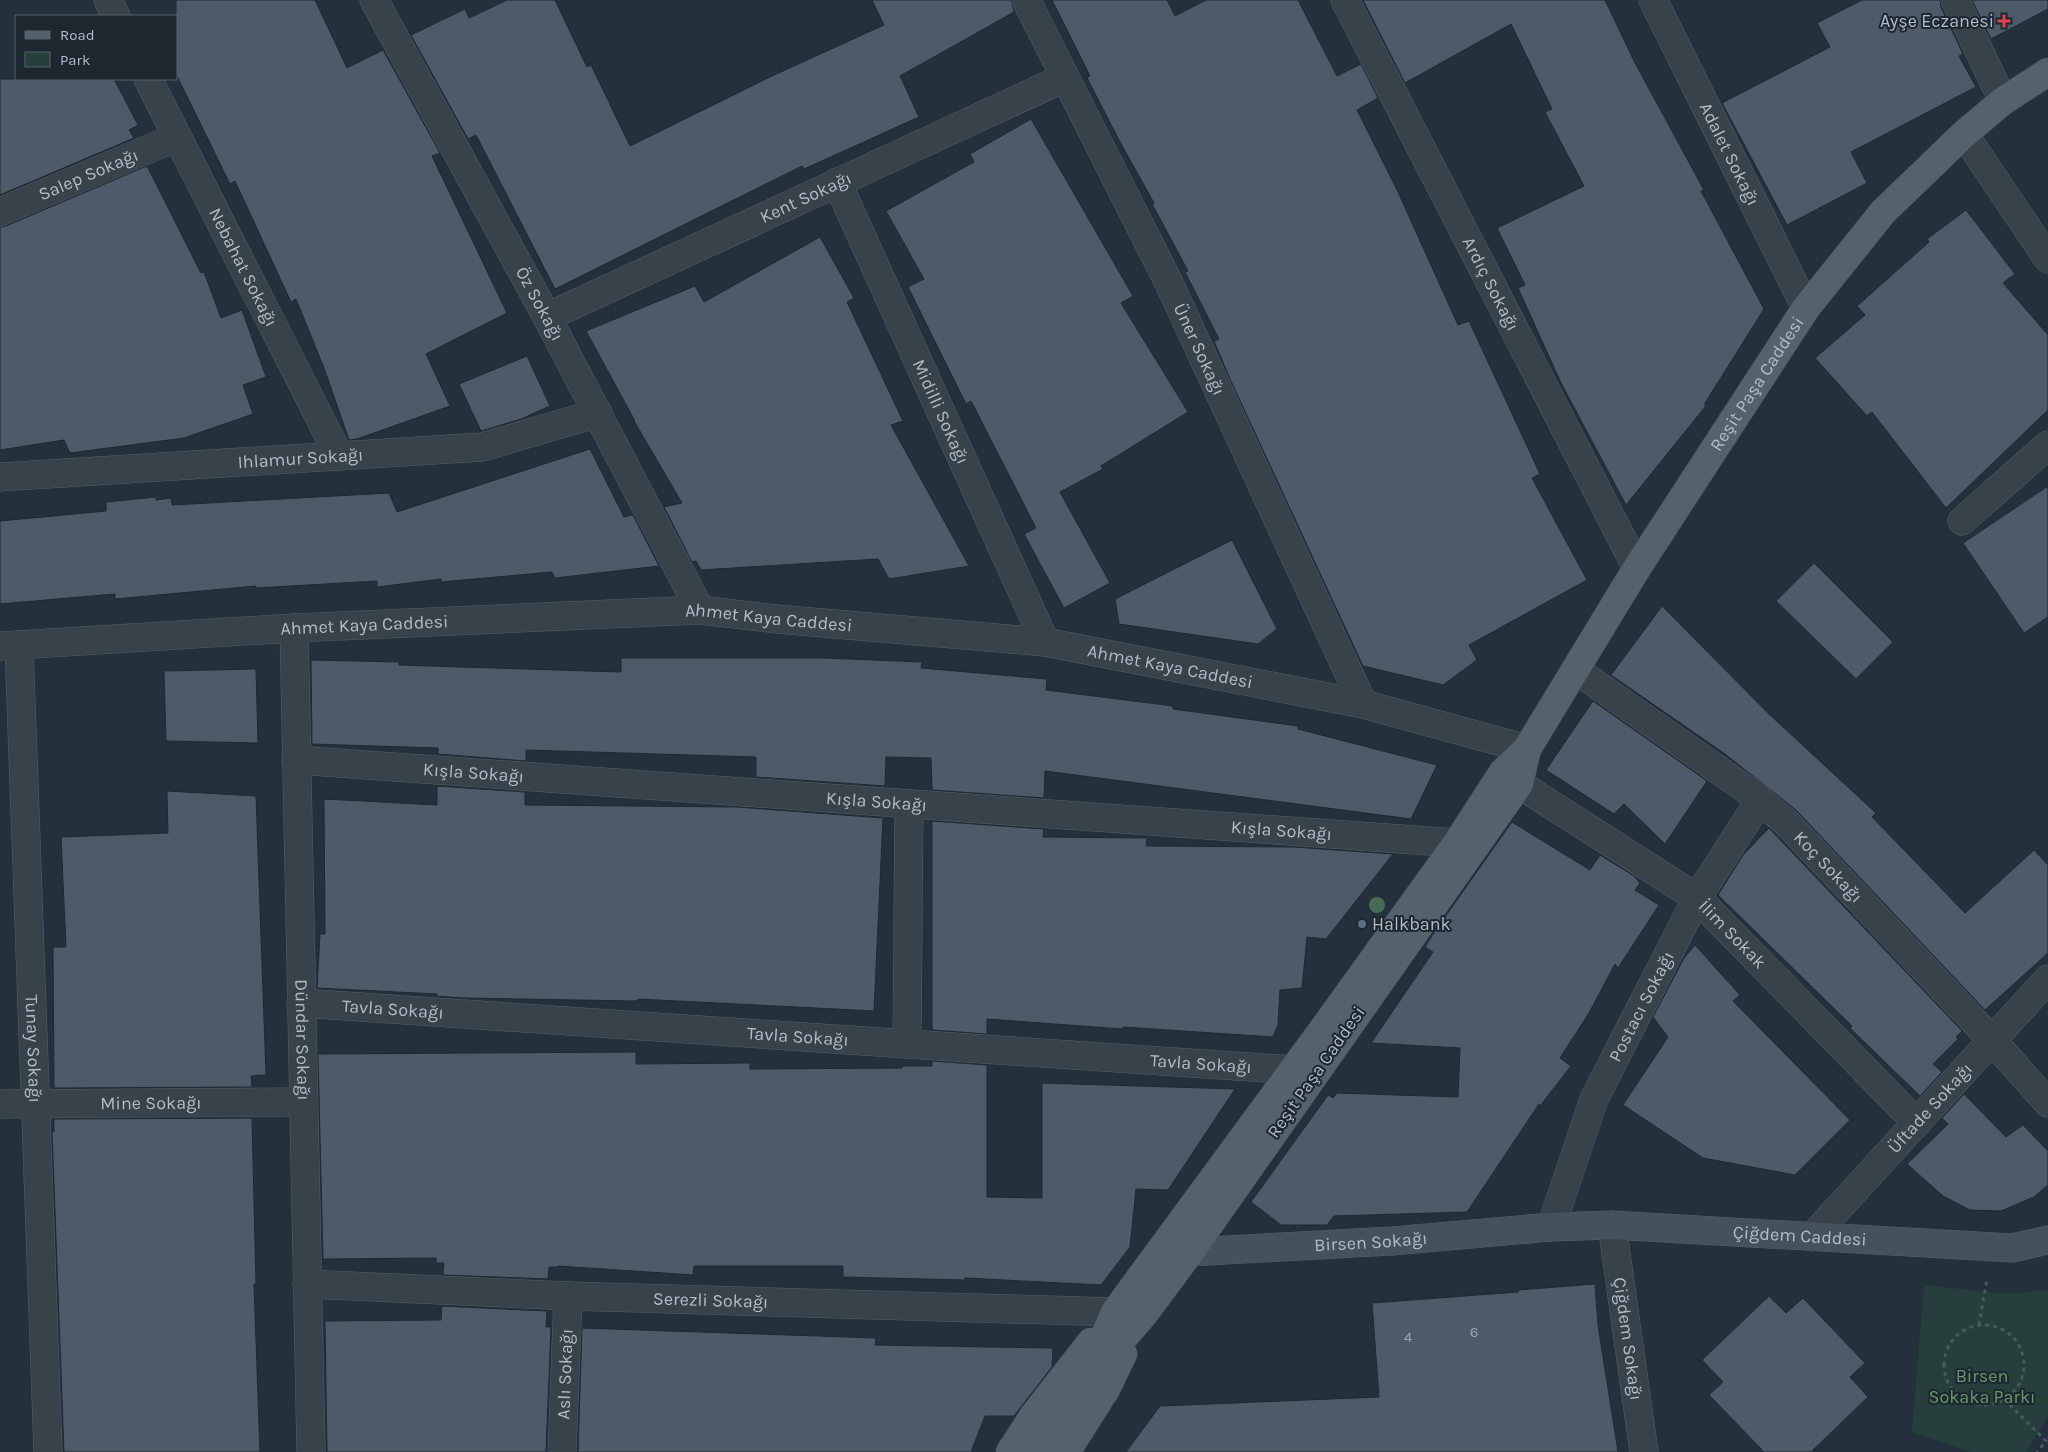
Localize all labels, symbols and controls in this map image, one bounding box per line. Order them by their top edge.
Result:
place label: Ayşe Eczanesi [1880,10,1994,32]
legend [15,15,178,80]
marker: Ayşe Eczanesi [1998,15,2010,27]
text: Road [60,26,95,44]
text: Park [60,51,90,69]
street label: Adalet Sokağı [1695,99,1764,209]
street label: Salep Sokağı [35,144,142,205]
street label: Kent Sokağı [756,167,855,228]
street label: Nebahat Sokağı [204,204,283,330]
street label: Ardıç Sokağı [1458,233,1524,334]
street label: Öz Sokağı [511,263,568,344]
street label: Üner Sokağı [1169,300,1230,399]
street label: Reşit Paşa Caddesi [1705,312,1809,455]
street label: Midilli Sokağı [908,356,974,468]
street label: Ihlamur Sokağı [237,443,364,473]
street label: Ahmet Kaya Caddesi [684,599,853,636]
street label: Ahmet Kaya Caddesi [280,610,449,640]
street label: Ahmet Kaya Caddesi [1086,640,1255,693]
street label: Kışla Sokağı [422,758,525,787]
street label: Kışla Sokağı [825,787,928,816]
street label: Kışla Sokağı [1230,816,1333,845]
street label: Koç Sokağı [1789,826,1867,907]
street label: İlim Sokak [1694,895,1771,973]
place label: Halkbank [1372,913,1451,935]
marker: Halkbank [1356,918,1368,930]
street label: Postacı Sokağı [1604,947,1679,1065]
street label: Dündar Sokağı [290,979,315,1101]
street label: Tunay Sokağı [21,994,46,1103]
street label: Tavla Sokağı [341,995,444,1024]
street label: Reşit Paşa Caddesi [1262,1002,1370,1142]
street label: Tavla Sokağı [746,1022,850,1051]
street label: Tavla Sokağı [1149,1049,1253,1078]
street label: Üftade Sokağı [1883,1058,1977,1158]
street label: Mine Sokağı [100,1092,202,1114]
street label: Çiğdem Caddesi [1732,1221,1867,1251]
street label: Birsen Sokağı [1314,1227,1428,1256]
street label: Çiğdem Sokağı [1609,1276,1648,1402]
street label: Serezli Sokağı [653,1287,769,1313]
house number: 6 [1470,1323,1478,1341]
street label: Aslı Sokağı [552,1328,578,1420]
house number: 4 [1404,1328,1413,1346]
park label: Birsen Sokaka Parkı [1929,1365,2035,1408]

